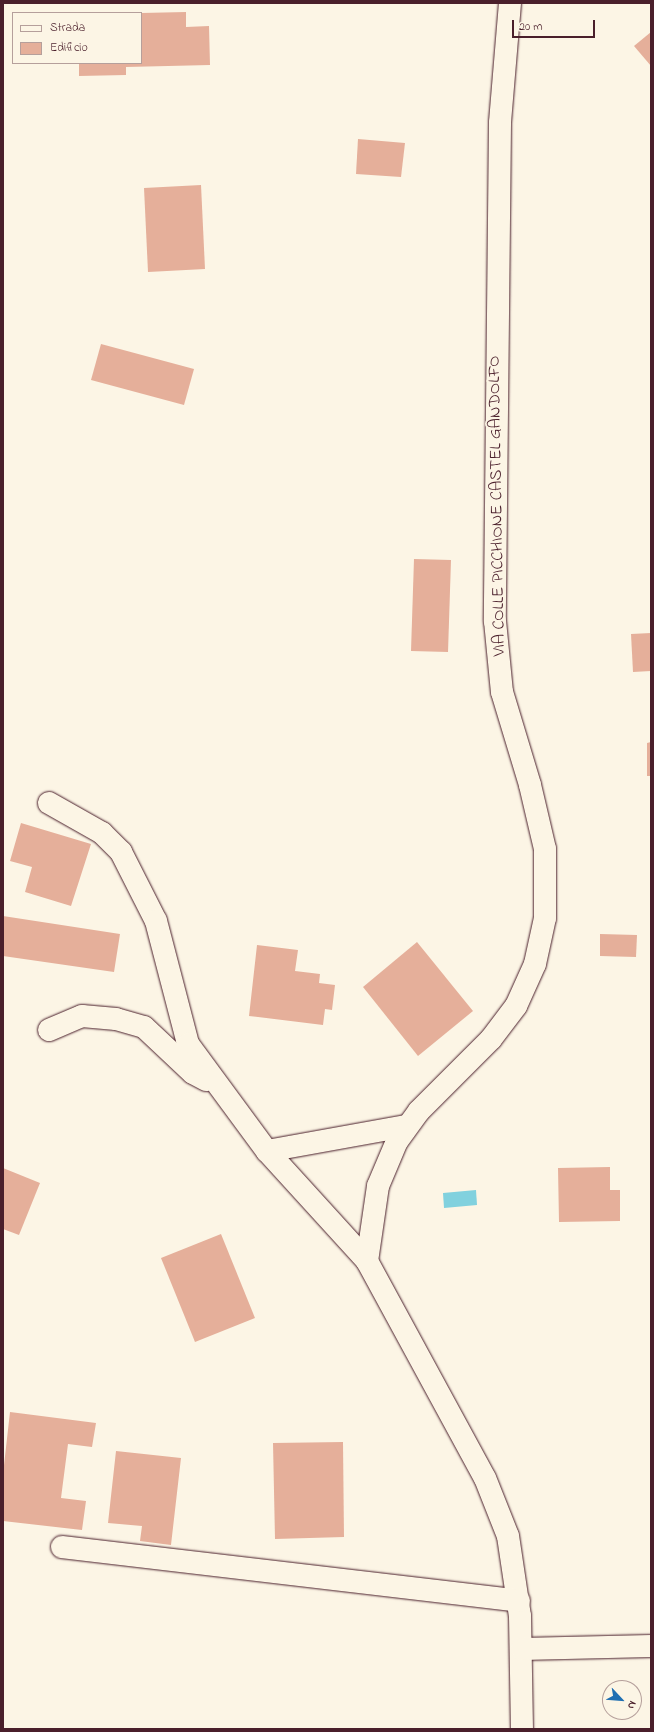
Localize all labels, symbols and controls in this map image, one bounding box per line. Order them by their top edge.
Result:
legend [12,12,142,64]
scale bar [514,12,597,38]
text: 20 m [519,18,542,36]
text: Strada [50,19,85,37]
text: Edificio [50,39,88,57]
street label: VIA COLLE PICCHIONE CASTEL GANDOLFO [484,356,510,656]
north arrow [602,1680,642,1720]
text: N [623,1698,641,1712]

